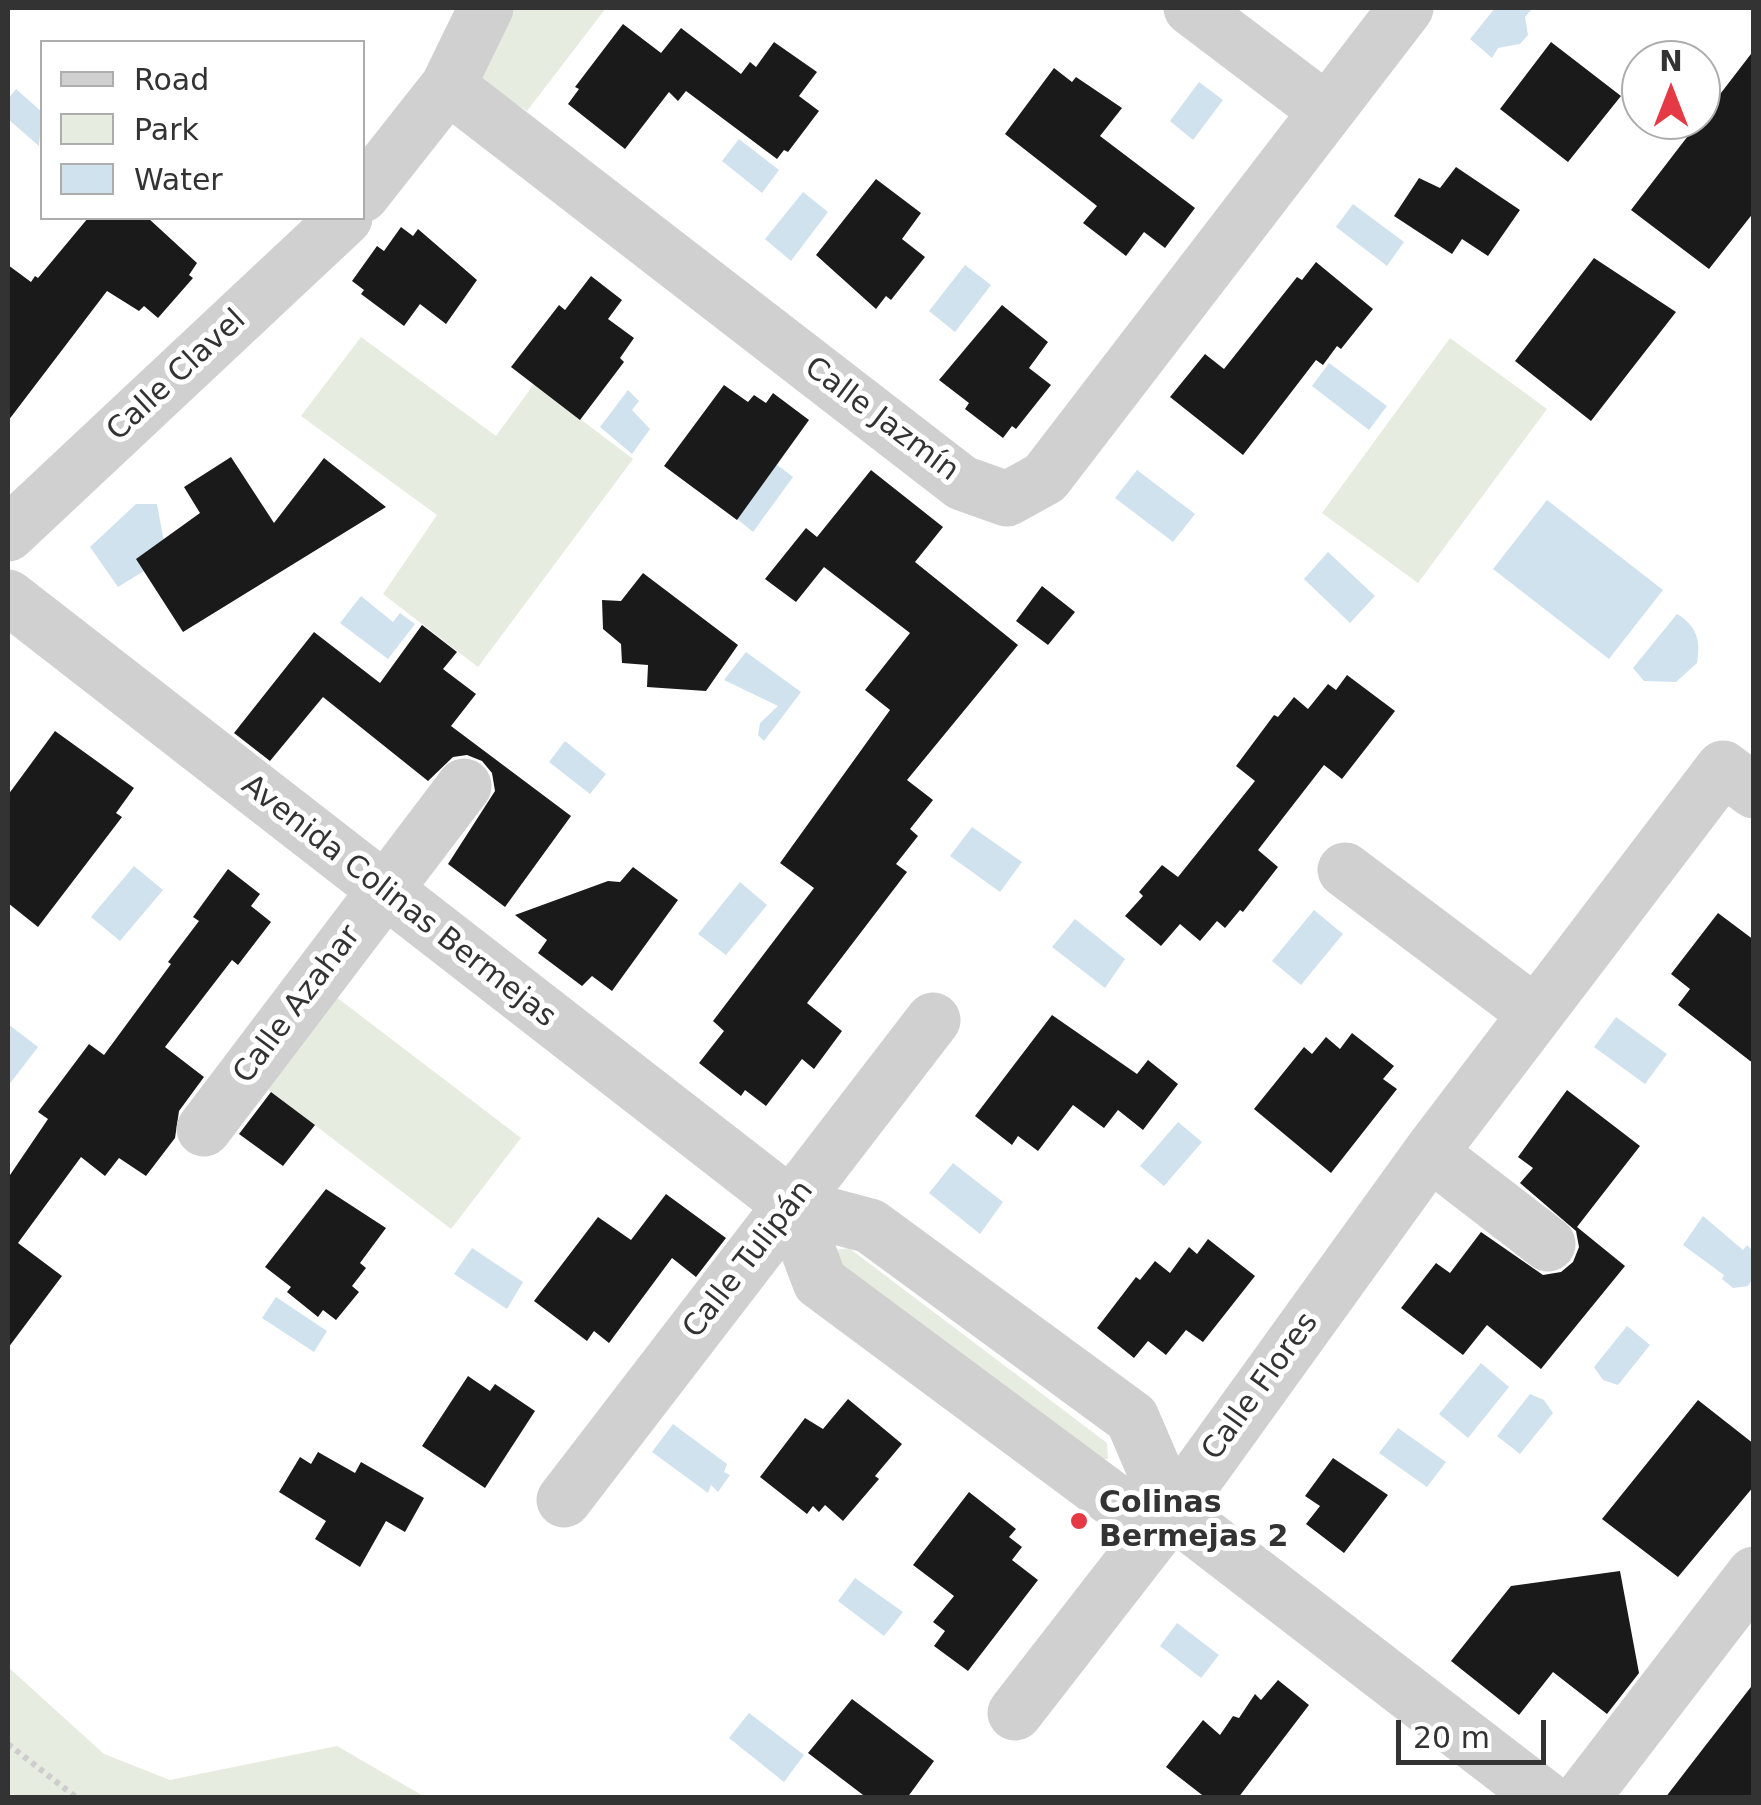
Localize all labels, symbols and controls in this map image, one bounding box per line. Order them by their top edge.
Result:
legend [40,40,365,220]
north arrow [1621,40,1721,140]
text: N [1659,45,1683,78]
text: Road [134,62,209,97]
text: Park [134,112,199,147]
text: Water [134,162,223,197]
street label: Calle Clavel [100,303,254,449]
street label: Calle Jazmín [797,350,965,490]
street label: Avenida Colinas Bermejas [234,768,562,1036]
street label: Calle Azahar [227,919,369,1091]
street label: Calle Tulipán [676,1174,822,1346]
street label: Calle Flores [1195,1306,1327,1468]
place label: Colinas Bermejas 2 [1099,1486,1288,1556]
marker: Colinas Bermejas 2 [1068,1510,1090,1532]
scale bar [1401,1700,1551,1762]
text: 20 m [1413,1720,1490,1755]

